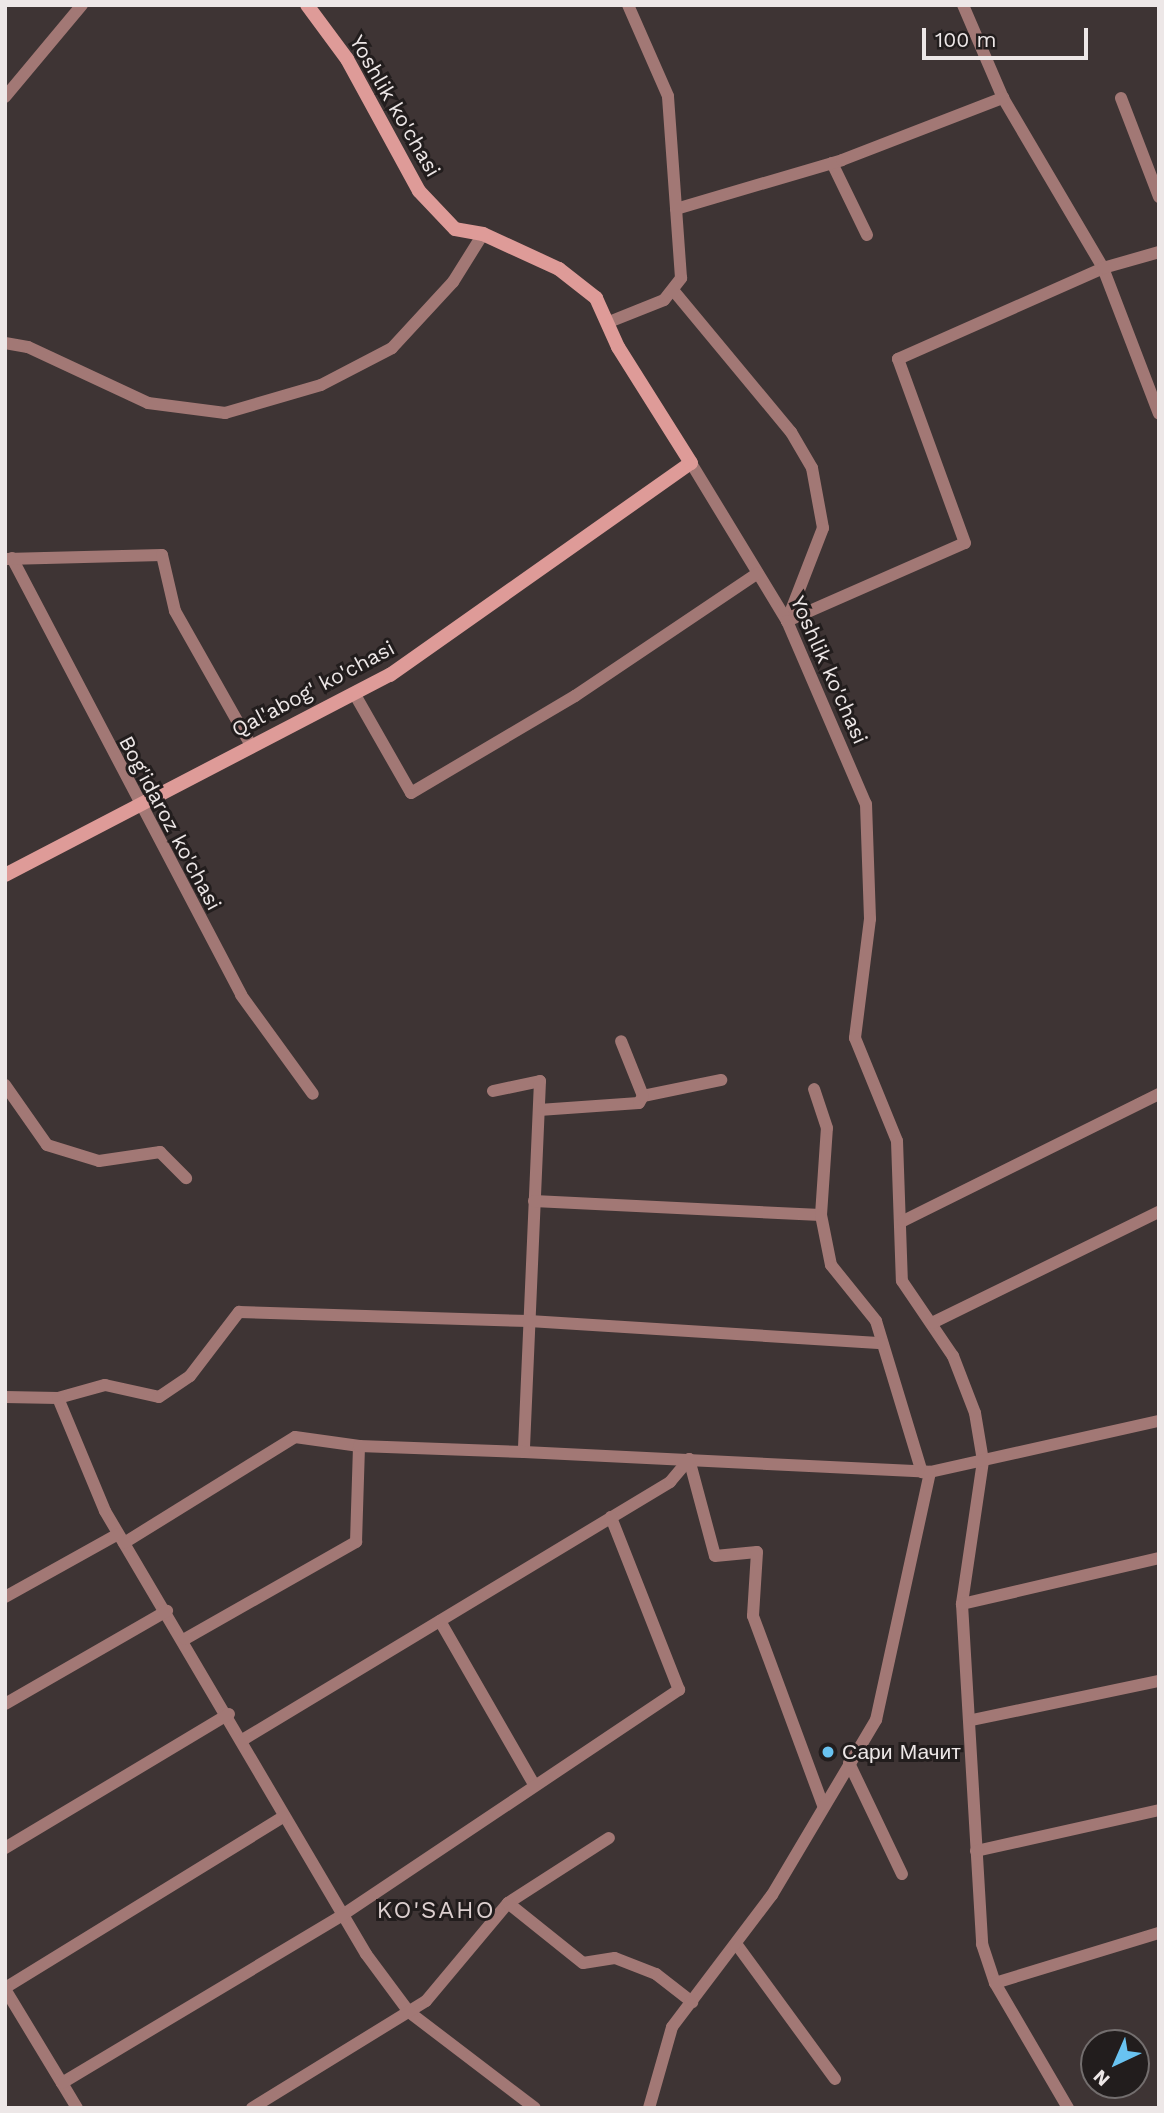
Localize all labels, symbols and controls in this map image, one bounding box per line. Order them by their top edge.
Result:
scale bar [926,14,1092,58]
text: 100 m [935,27,997,52]
street label: Yoshlik ko'chasi [344,31,446,181]
street label: Yoshlik ko'chasi [785,592,873,748]
street label: Qal'abog' ko'chasi [227,635,399,743]
street label: Bog'idaroz ko'chasi [113,732,227,914]
place label: Сари Мачит [842,1739,961,1765]
marker: Сари Мачит [820,1744,836,1760]
district label: KO'SAHO [377,1897,495,1925]
north arrow [1080,2029,1150,2099]
text: N [1088,2065,1115,2091]

